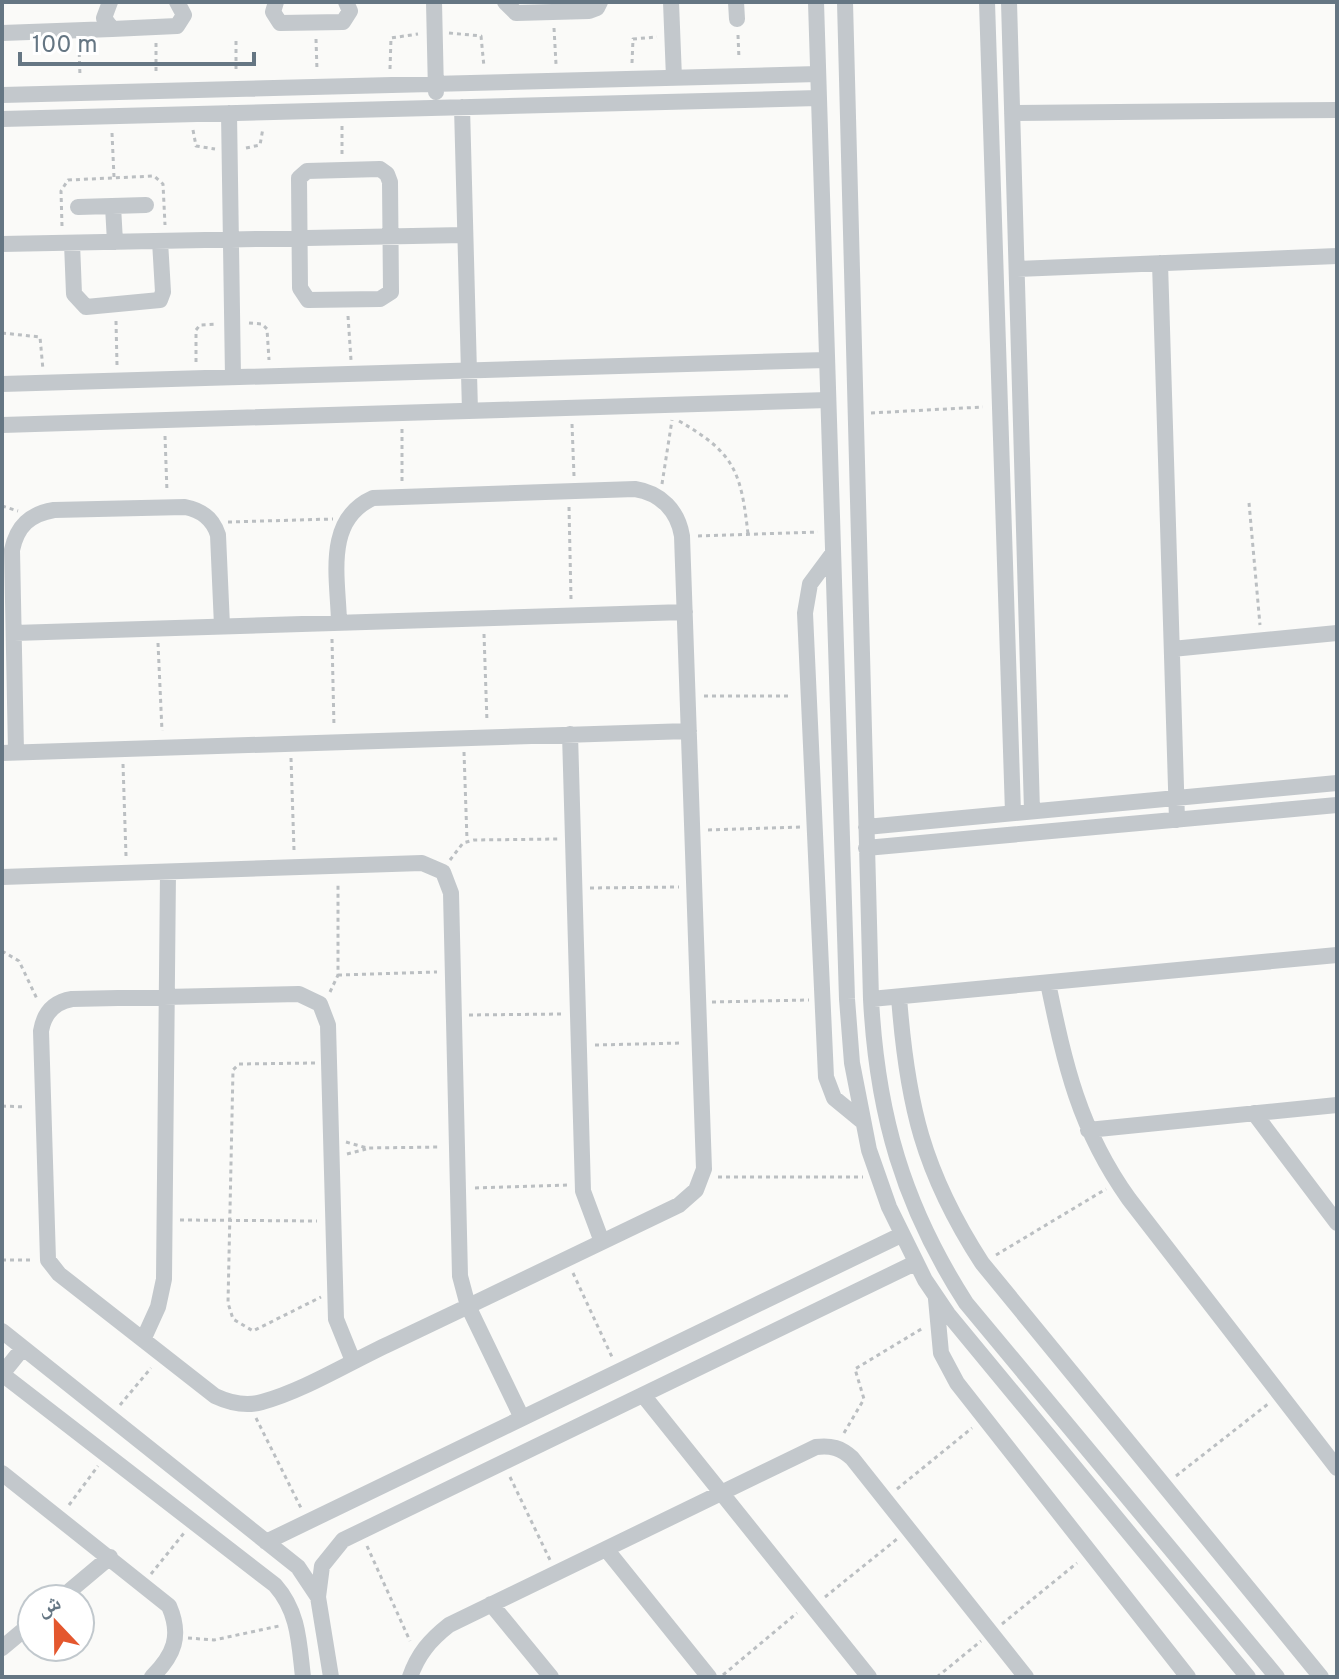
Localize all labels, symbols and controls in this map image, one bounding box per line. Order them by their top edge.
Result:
scale bar [20,16,254,66]
text: 100 m [32,31,98,61]
north arrow [16,1583,96,1663]
text: ش [34,1590,65,1624]

